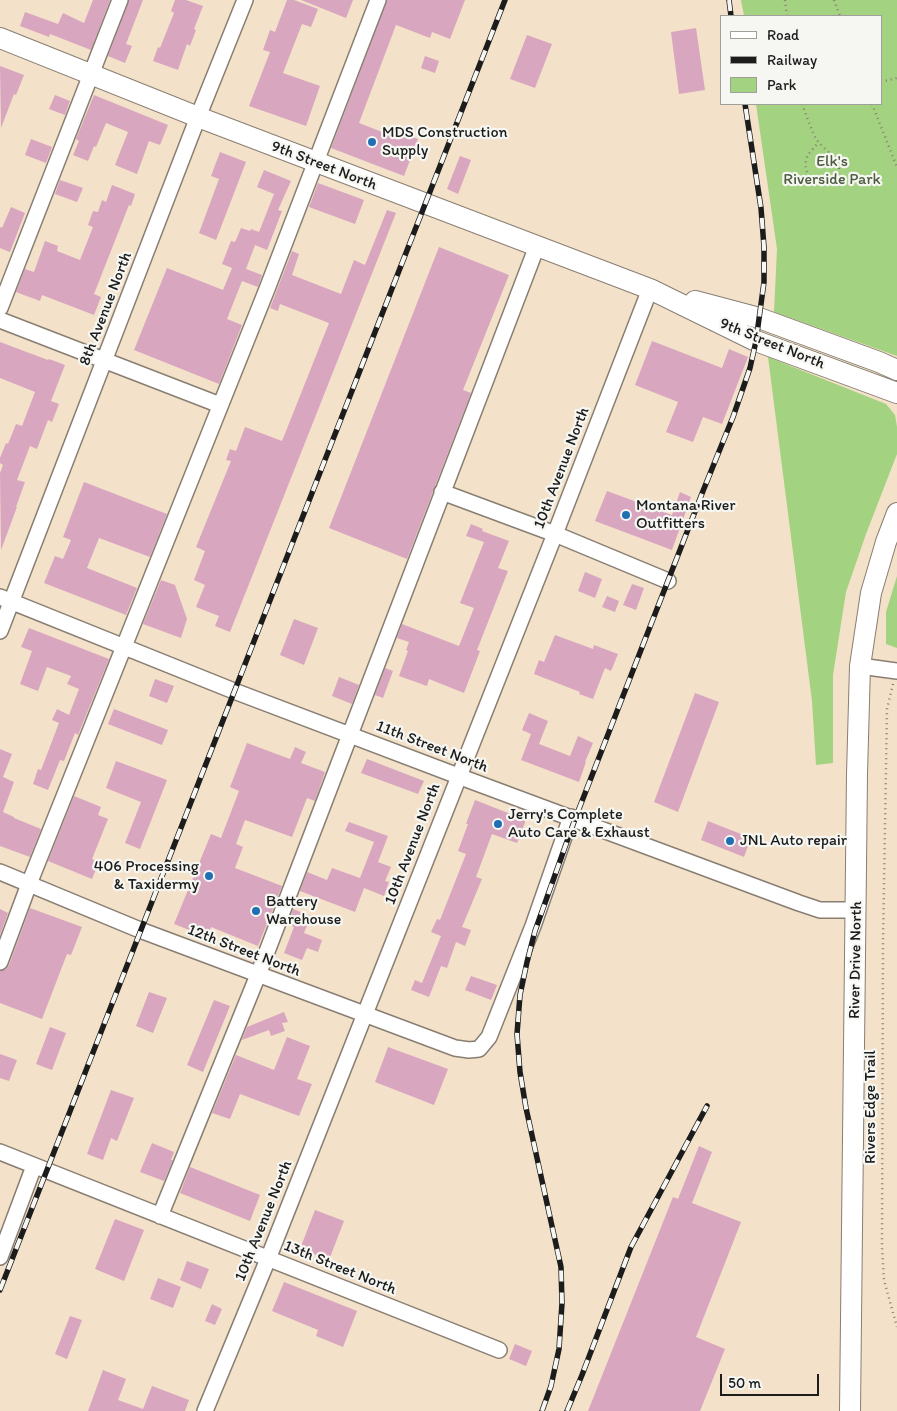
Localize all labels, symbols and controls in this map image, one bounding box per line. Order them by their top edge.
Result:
legend [720,15,882,105]
text: Road [767,26,799,44]
text: Railway [767,51,817,69]
text: Park [767,76,797,94]
place label: MDS Construction Supply [382,123,508,161]
marker: MDS Construction Supply [366,136,378,148]
street label: 9th Street North [268,137,380,195]
park label: Elk's Riverside Park [783,152,881,190]
street label: 8th Avenue North [76,250,136,368]
street label: 9th Street North [717,314,827,374]
street label: 10th Avenue North [530,405,594,531]
place label: Montana River Outfitters [636,496,735,534]
marker: Montana River Outfitters [620,509,632,521]
street label: 11th Street North [373,717,491,777]
street label: 10th Avenue North [381,781,445,907]
place label: Jerry's Complete Auto Care & Exhaust [508,805,650,843]
marker: Jerry's Complete Auto Care & Exhaust [492,818,504,830]
place label: JNL Auto repair [740,831,847,851]
marker: JNL Auto repair [724,835,736,847]
place label: 406 Processing & Taxidermy [94,857,199,895]
marker: 406 Processing & Taxidermy [203,870,215,882]
place label: Battery Warehouse [266,892,341,930]
street label: River Drive North [845,901,867,1019]
marker: Battery Warehouse [250,905,262,917]
street label: 12th Street North [185,921,303,981]
street label: Rivers Edge Trail [861,1050,881,1164]
street label: 10th Avenue North [231,1158,297,1284]
street label: 13th Street North [281,1237,399,1299]
scale bar [722,1364,821,1396]
text: 50 m [728,1374,761,1392]

